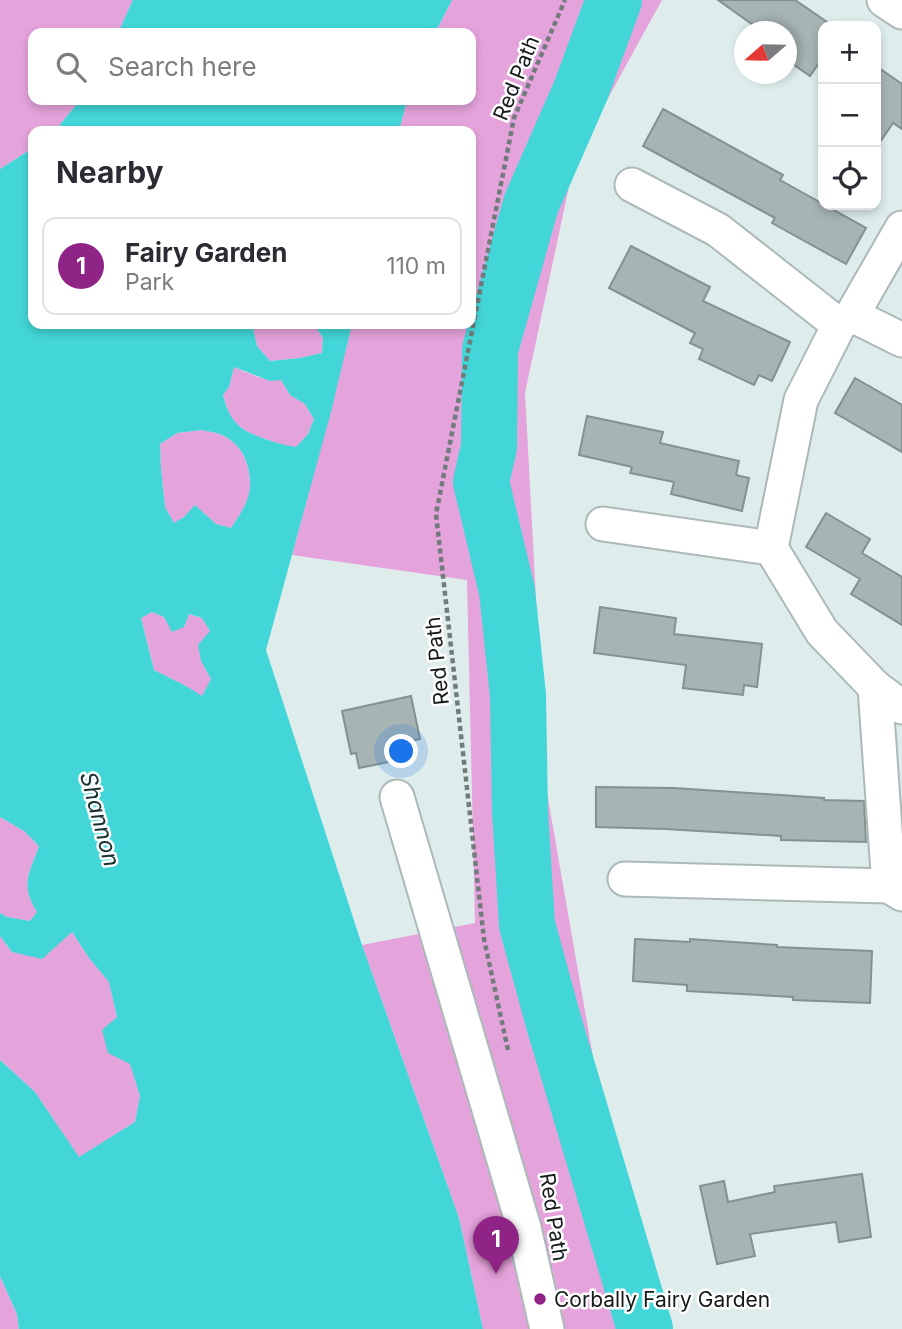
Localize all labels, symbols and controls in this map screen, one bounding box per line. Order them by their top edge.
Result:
north arrow [734,21,797,84]
map controls [818,21,881,210]
button: + [818,21,881,84]
search box [28,28,476,105]
street label: Red Path [488,32,544,124]
icon: search [52,48,90,86]
text: Search here [108,51,257,82]
button: − [818,84,881,147]
button: locate [818,147,881,210]
text: Nearby [56,154,164,190]
text: Fairy Garden [125,237,287,268]
text: 1 [76,252,86,280]
text: 110 m [386,252,446,280]
text: Park [125,268,174,296]
street label: Red Path [420,616,454,706]
your location [384,734,418,768]
water label: Shannon [74,768,126,870]
street label: Red Path [535,1171,573,1263]
pin: 1 [473,1216,519,1274]
place label: Corbally Fairy Garden [554,1287,770,1312]
marker: Corbally Fairy Garden [532,1291,548,1307]

